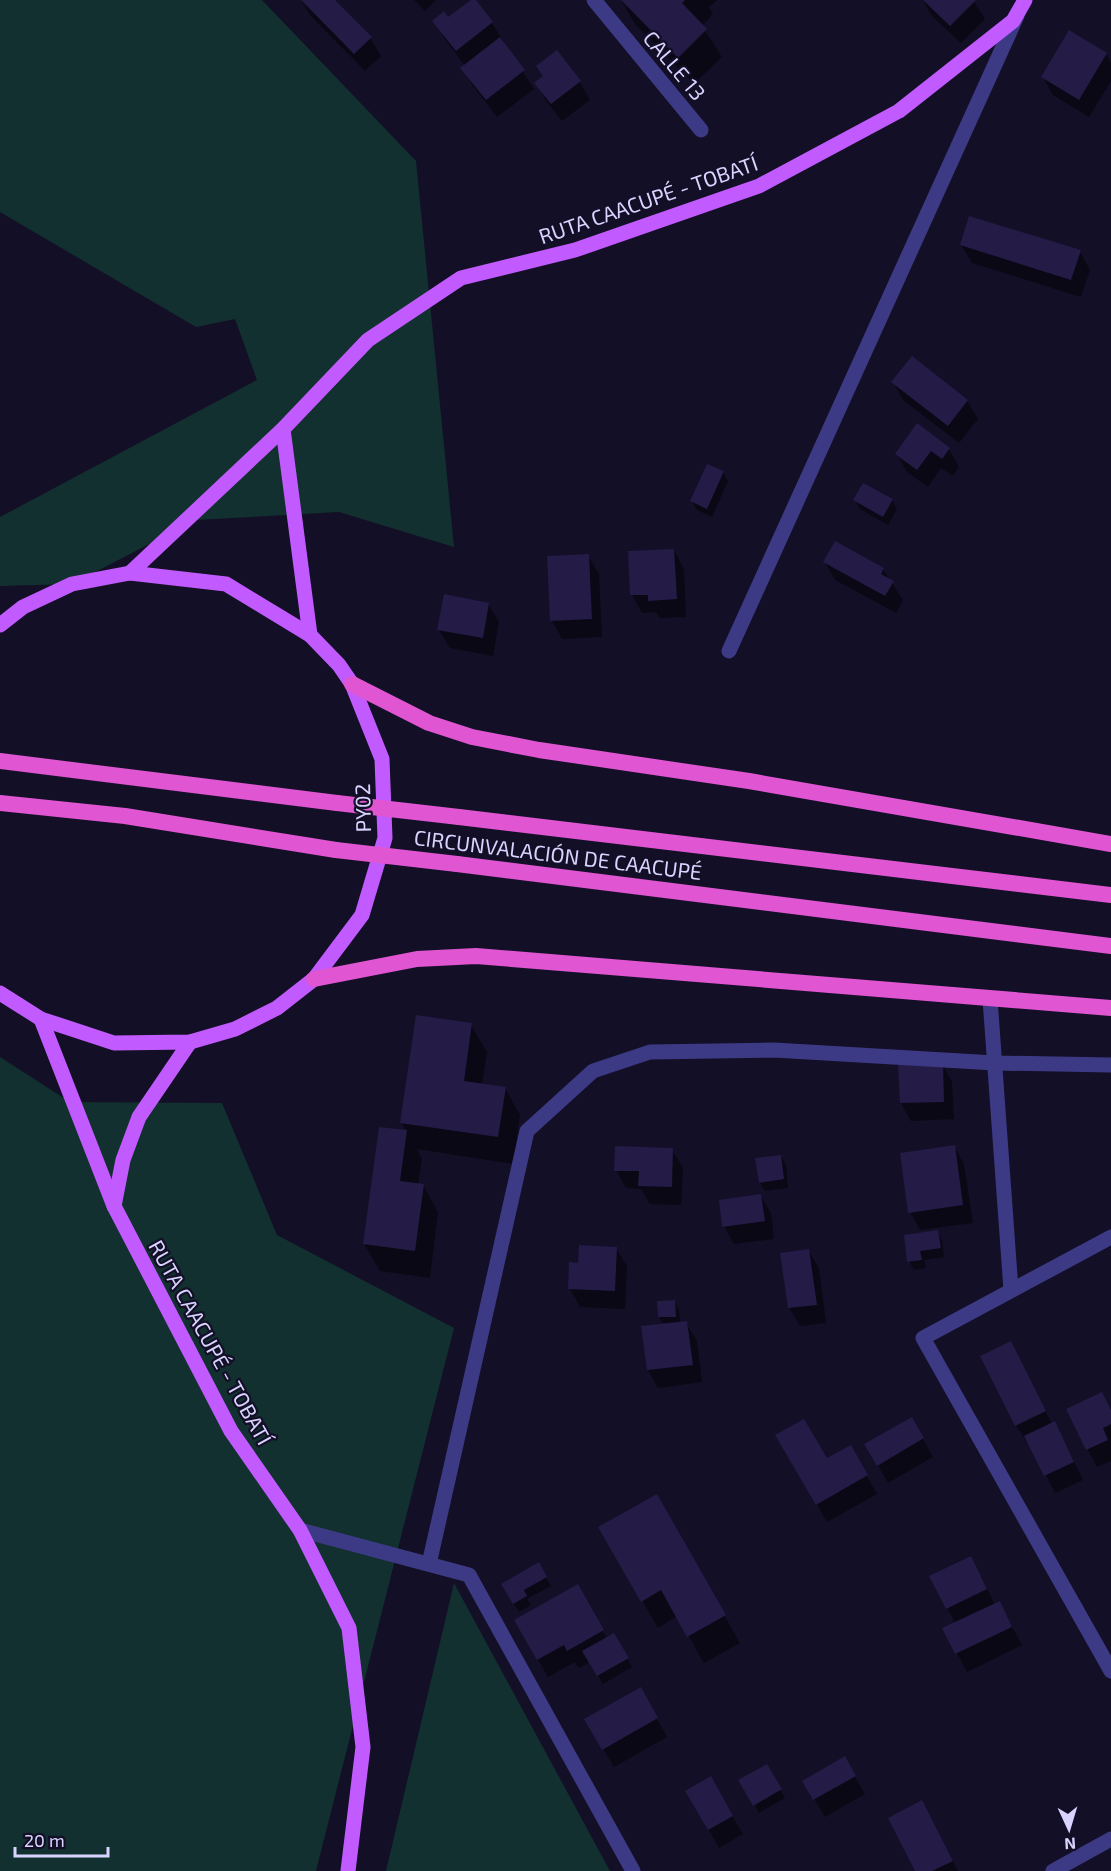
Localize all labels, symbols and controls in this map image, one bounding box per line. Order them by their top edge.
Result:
street label: CALLE 13 [639,25,711,105]
street label: RUTA CAACUPÉ - TOBATÍ [535,150,761,248]
street label: PY02 [349,783,375,833]
street label: CIRCUNVALACIÓN DE CAACUPÉ [413,824,703,884]
street label: RUTA CAACUPÉ - TOBATÍ [144,1235,278,1449]
north arrow [1039,1799,1099,1859]
scale bar [15,1820,108,1858]
text: 20 m [24,1829,65,1851]
text: N [1064,1835,1077,1854]

